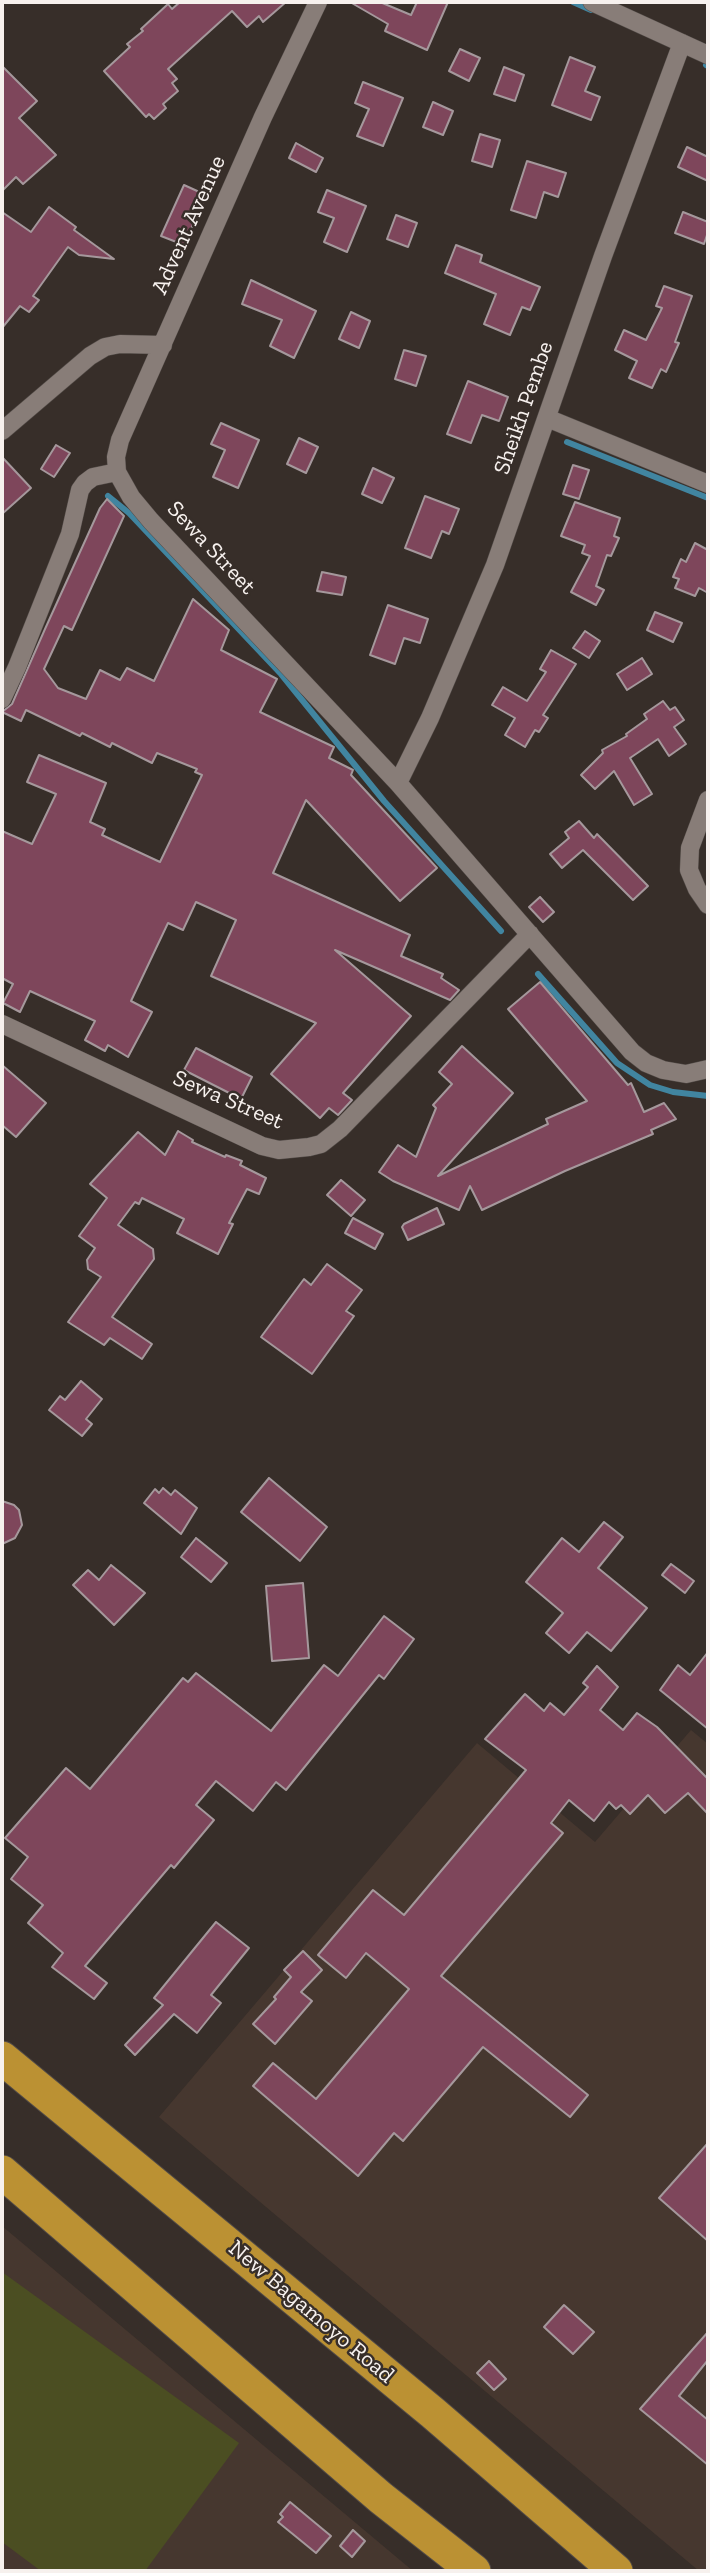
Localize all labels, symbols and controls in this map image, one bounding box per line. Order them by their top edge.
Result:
street label: Advent Avenue [146,151,232,299]
street label: Sheikh Pembe [488,338,560,478]
street label: Sewa Street [161,496,261,600]
street label: Sewa Street [169,1064,287,1136]
street label: New Bagamoyo Road [223,2235,399,2389]

